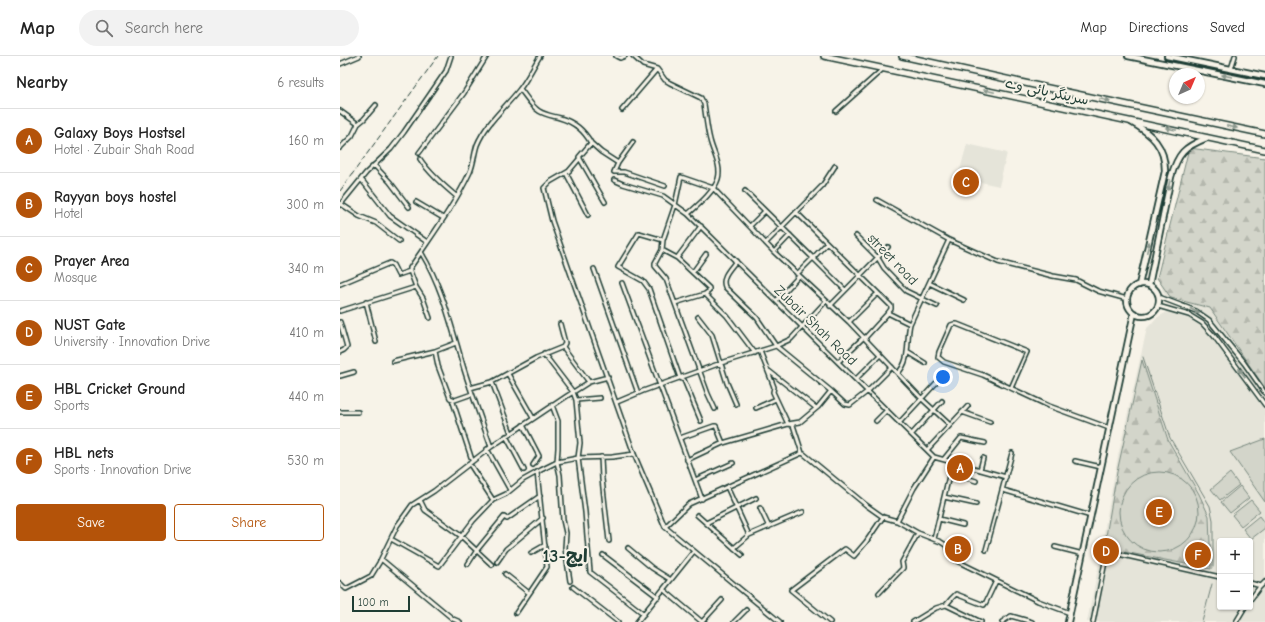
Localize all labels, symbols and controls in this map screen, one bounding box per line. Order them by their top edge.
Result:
search box [79,10,359,46]
text: Map [20,17,55,39]
icon: search [93,17,115,39]
text: Search here [125,19,203,37]
text: Map [1080,19,1107,36]
text: Directions [1129,19,1188,36]
text: Saved [1210,19,1245,36]
north arrow [1169,68,1205,104]
text: Nearby [16,73,67,92]
one-way arrow [1221,73,1233,79]
street label: سرینگر ہائی وے [1003,74,1090,111]
text: 6 results [277,75,324,90]
one-way arrow [983,87,995,93]
one-way arrow [1099,97,1111,103]
text: Galaxy Boys Hostsel [54,124,185,142]
one-way arrow [1226,124,1238,130]
one-way arrow [1165,126,1177,132]
text: A [25,133,33,148]
text: 160 m [289,133,324,148]
text: Hotel · Zubair Shah Road [54,142,194,157]
pin: C [953,167,979,197]
one-way arrow [1166,179,1172,191]
text: Rayyan boys hostel [54,188,177,206]
text: B [25,197,33,212]
text: 300 m [286,197,324,212]
text: Hotel [54,206,83,221]
street label: street road [864,230,921,289]
one-way arrow [1145,241,1151,253]
text: Prayer Area [54,252,130,270]
text: C [25,261,33,276]
text: 340 m [288,261,324,276]
text: Mosque [54,270,97,285]
street label: Zubair Shah Road [771,282,861,369]
one-way arrow [1189,308,1201,314]
text: NUST Gate [54,316,125,334]
text: D [25,325,33,340]
text: 410 m [290,325,324,340]
text: University · Innovation Drive [54,334,210,349]
your location [933,367,953,387]
one-way arrow [1238,368,1246,379]
text: HBL Cricket Ground [54,380,185,398]
text: E [25,389,33,404]
text: 440 m [288,389,324,404]
text: Sports [54,398,89,413]
text: HBL nets [54,444,114,462]
text: F [25,453,33,468]
text: 530 m [287,453,324,468]
pin: A [947,453,973,483]
text: Sports · Innovation Drive [54,462,191,477]
pin: E [1146,497,1172,527]
button: Save [16,504,166,541]
button: Share [174,504,324,541]
pin: B [945,534,971,564]
pin: D [1093,536,1119,566]
map controls [1217,538,1253,610]
button: + [1217,538,1253,574]
pin: F [1185,540,1211,570]
district label: ایچ-13 [542,546,588,568]
button: − [1217,574,1253,610]
scale bar [352,594,410,613]
text: 100 m [358,596,389,609]

